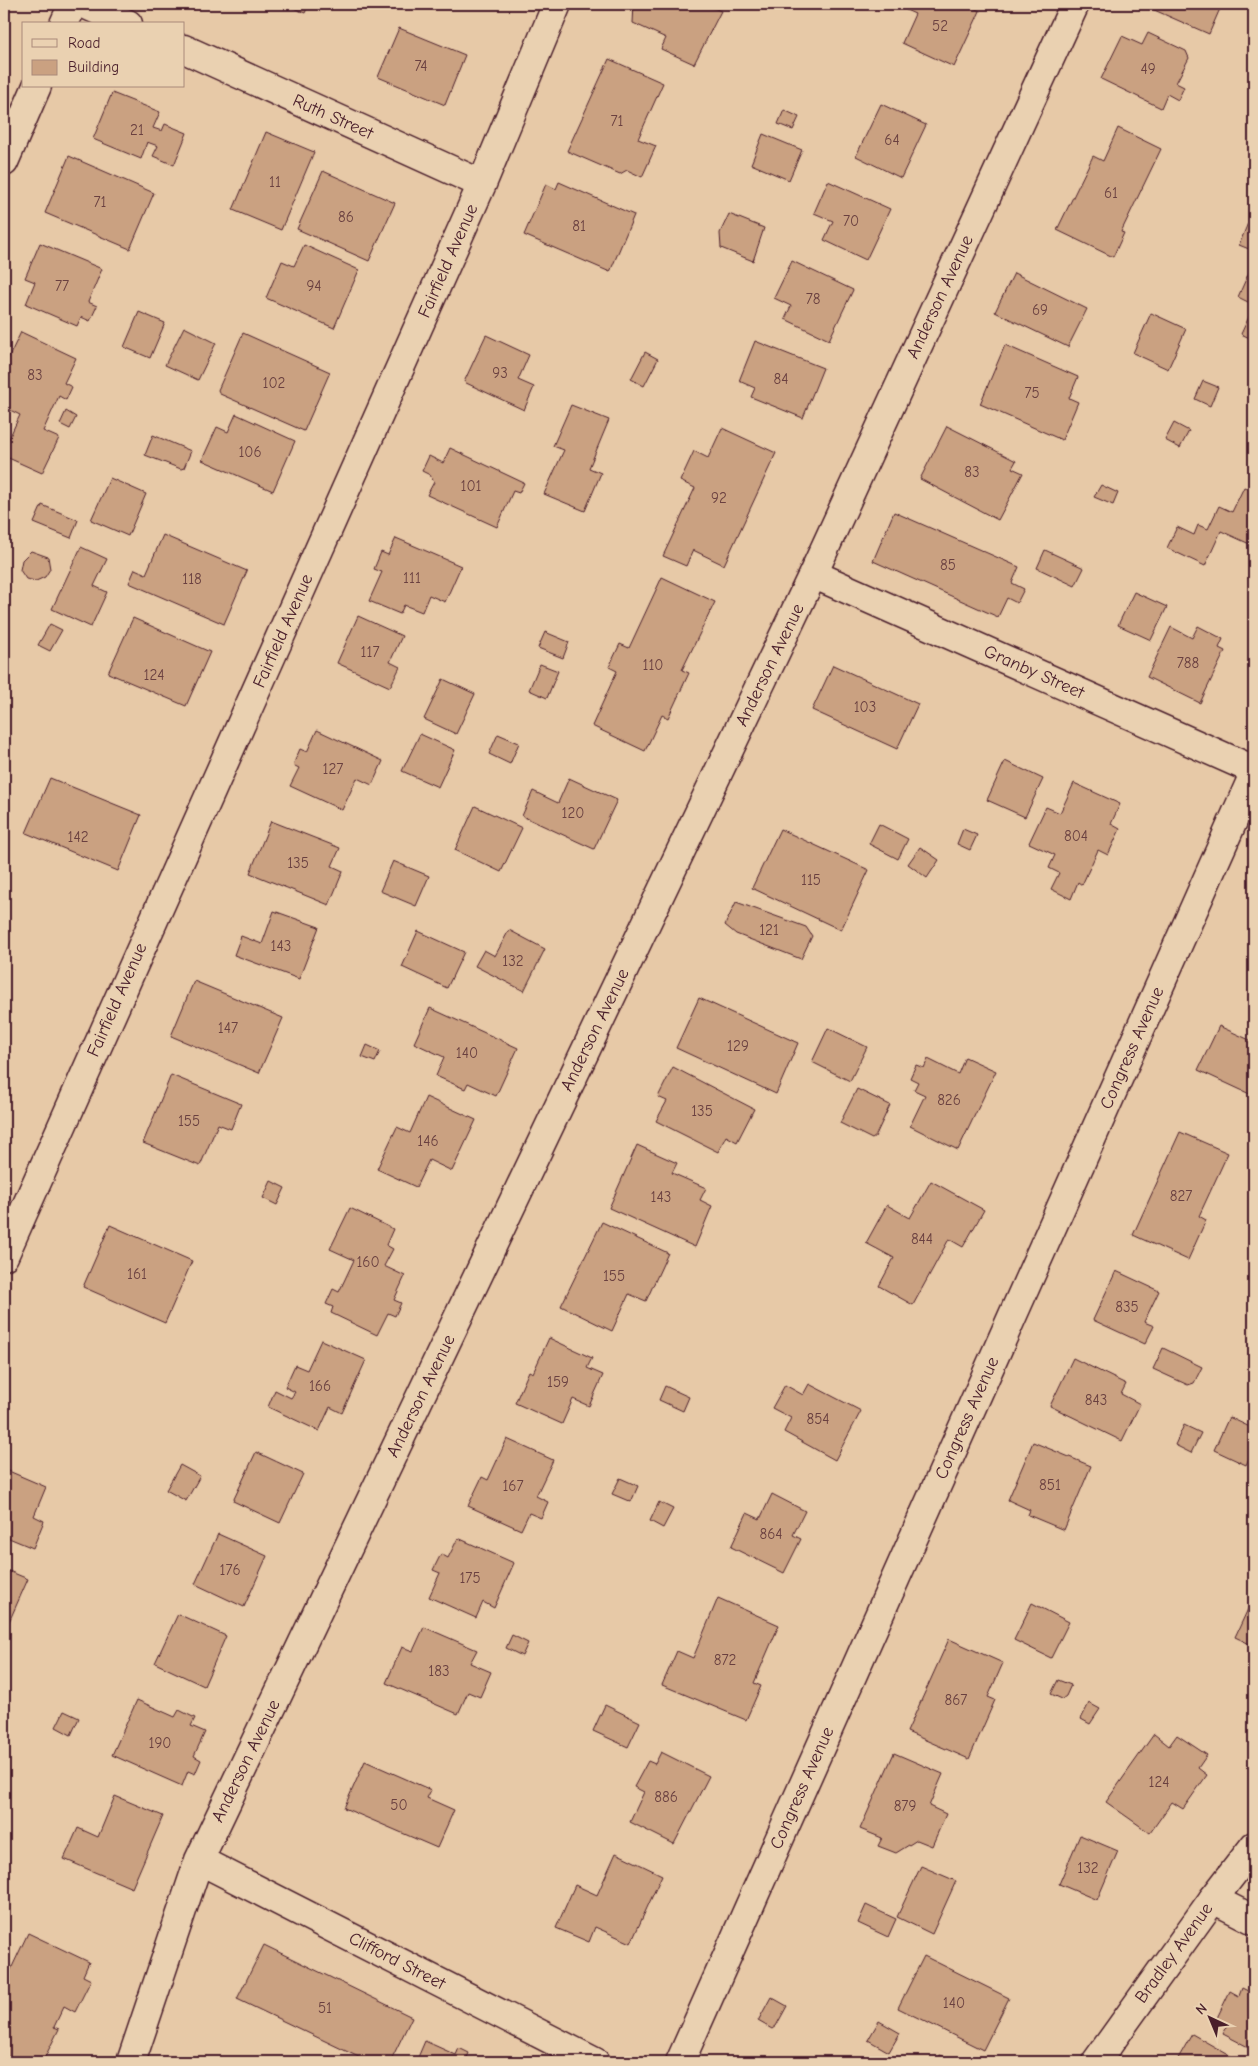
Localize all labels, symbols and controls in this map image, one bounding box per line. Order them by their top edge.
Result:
house number: 52 [932,17,948,35]
legend [22,22,185,88]
text: Road [68,34,100,52]
house number: 74 [414,57,428,75]
text: Building [68,58,119,76]
house number: 49 [1140,60,1156,78]
street label: Ruth Street [290,90,377,144]
house number: 71 [610,112,624,130]
house number: 21 [130,121,144,139]
house number: 64 [884,131,900,149]
house number: 11 [269,173,281,191]
house number: 61 [1104,184,1118,202]
house number: 71 [93,193,107,211]
street label: Fairfield Avenue [414,201,482,321]
house number: 86 [338,208,354,226]
house number: 70 [843,212,859,230]
house number: 81 [572,217,586,235]
street label: Anderson Avenue [902,232,978,362]
house number: 77 [55,277,69,295]
house number: 94 [306,277,322,295]
house number: 78 [806,290,820,308]
house number: 69 [1032,301,1048,319]
house number: 93 [492,364,508,382]
house number: 83 [27,366,43,384]
house number: 84 [774,370,789,388]
house number: 102 [263,374,285,392]
house number: 75 [1024,384,1040,402]
house number: 106 [238,443,262,461]
house number: 83 [964,463,980,481]
house number: 101 [460,477,482,495]
house number: 92 [711,489,727,507]
house number: 85 [940,556,956,574]
house number: 111 [403,569,421,587]
house number: 118 [182,570,202,588]
street label: Fairfield Avenue [249,571,317,691]
street label: Anderson Avenue [731,600,809,730]
street label: Granby Street [981,641,1088,704]
house number: 117 [361,643,379,661]
house number: 788 [1177,654,1199,672]
house number: 110 [642,656,664,674]
house number: 124 [144,666,164,684]
house number: 103 [854,698,876,716]
house number: 127 [323,760,343,778]
house number: 120 [562,804,584,822]
house number: 804 [1064,827,1088,845]
house number: 142 [67,828,89,846]
house number: 135 [287,854,309,872]
house number: 115 [801,871,821,889]
house number: 121 [759,921,779,939]
house number: 143 [271,937,291,955]
street label: Fairfield Avenue [83,940,151,1060]
house number: 132 [502,952,524,970]
street label: Anderson Avenue [556,965,634,1095]
street label: Congress Avenue [1096,984,1168,1112]
house number: 147 [218,1019,238,1037]
house number: 129 [727,1037,749,1055]
house number: 140 [456,1044,478,1062]
house number: 826 [937,1091,961,1109]
house number: 135 [691,1102,713,1120]
house number: 155 [178,1112,200,1130]
house number: 146 [417,1132,439,1150]
house number: 827 [1170,1187,1192,1205]
house number: 143 [651,1188,671,1206]
house number: 844 [911,1230,933,1248]
house number: 160 [356,1253,380,1271]
house number: 161 [127,1265,147,1283]
house number: 155 [603,1267,625,1285]
house number: 835 [1115,1298,1139,1316]
street label: Anderson Avenue [382,1331,460,1461]
street label: Congress Avenue [931,1354,1003,1482]
house number: 159 [547,1373,569,1391]
house number: 166 [309,1377,331,1395]
house number: 843 [1085,1391,1107,1409]
house number: 854 [806,1410,830,1428]
house number: 851 [1039,1476,1061,1494]
house number: 167 [502,1477,524,1495]
house number: 864 [759,1525,783,1543]
house number: 176 [219,1561,241,1579]
house number: 175 [459,1569,481,1587]
house number: 872 [714,1651,736,1669]
house number: 183 [428,1662,450,1680]
house number: 867 [945,1691,967,1709]
street label: Anderson Avenue [207,1696,285,1826]
street label: Congress Avenue [766,1724,838,1852]
house number: 190 [148,1734,172,1752]
house number: 124 [1149,1773,1169,1791]
house number: 886 [654,1788,678,1806]
house number: 50 [390,1796,408,1814]
house number: 879 [894,1797,916,1815]
house number: 132 [1077,1859,1099,1877]
street label: Bradley Avenue [1131,1899,1217,2007]
street label: Clifford Street [345,1928,450,1995]
house number: 140 [943,1994,965,2012]
north arrow [1186,1994,1236,2044]
house number: 51 [318,1999,332,2017]
text: N [1192,2000,1211,2018]

